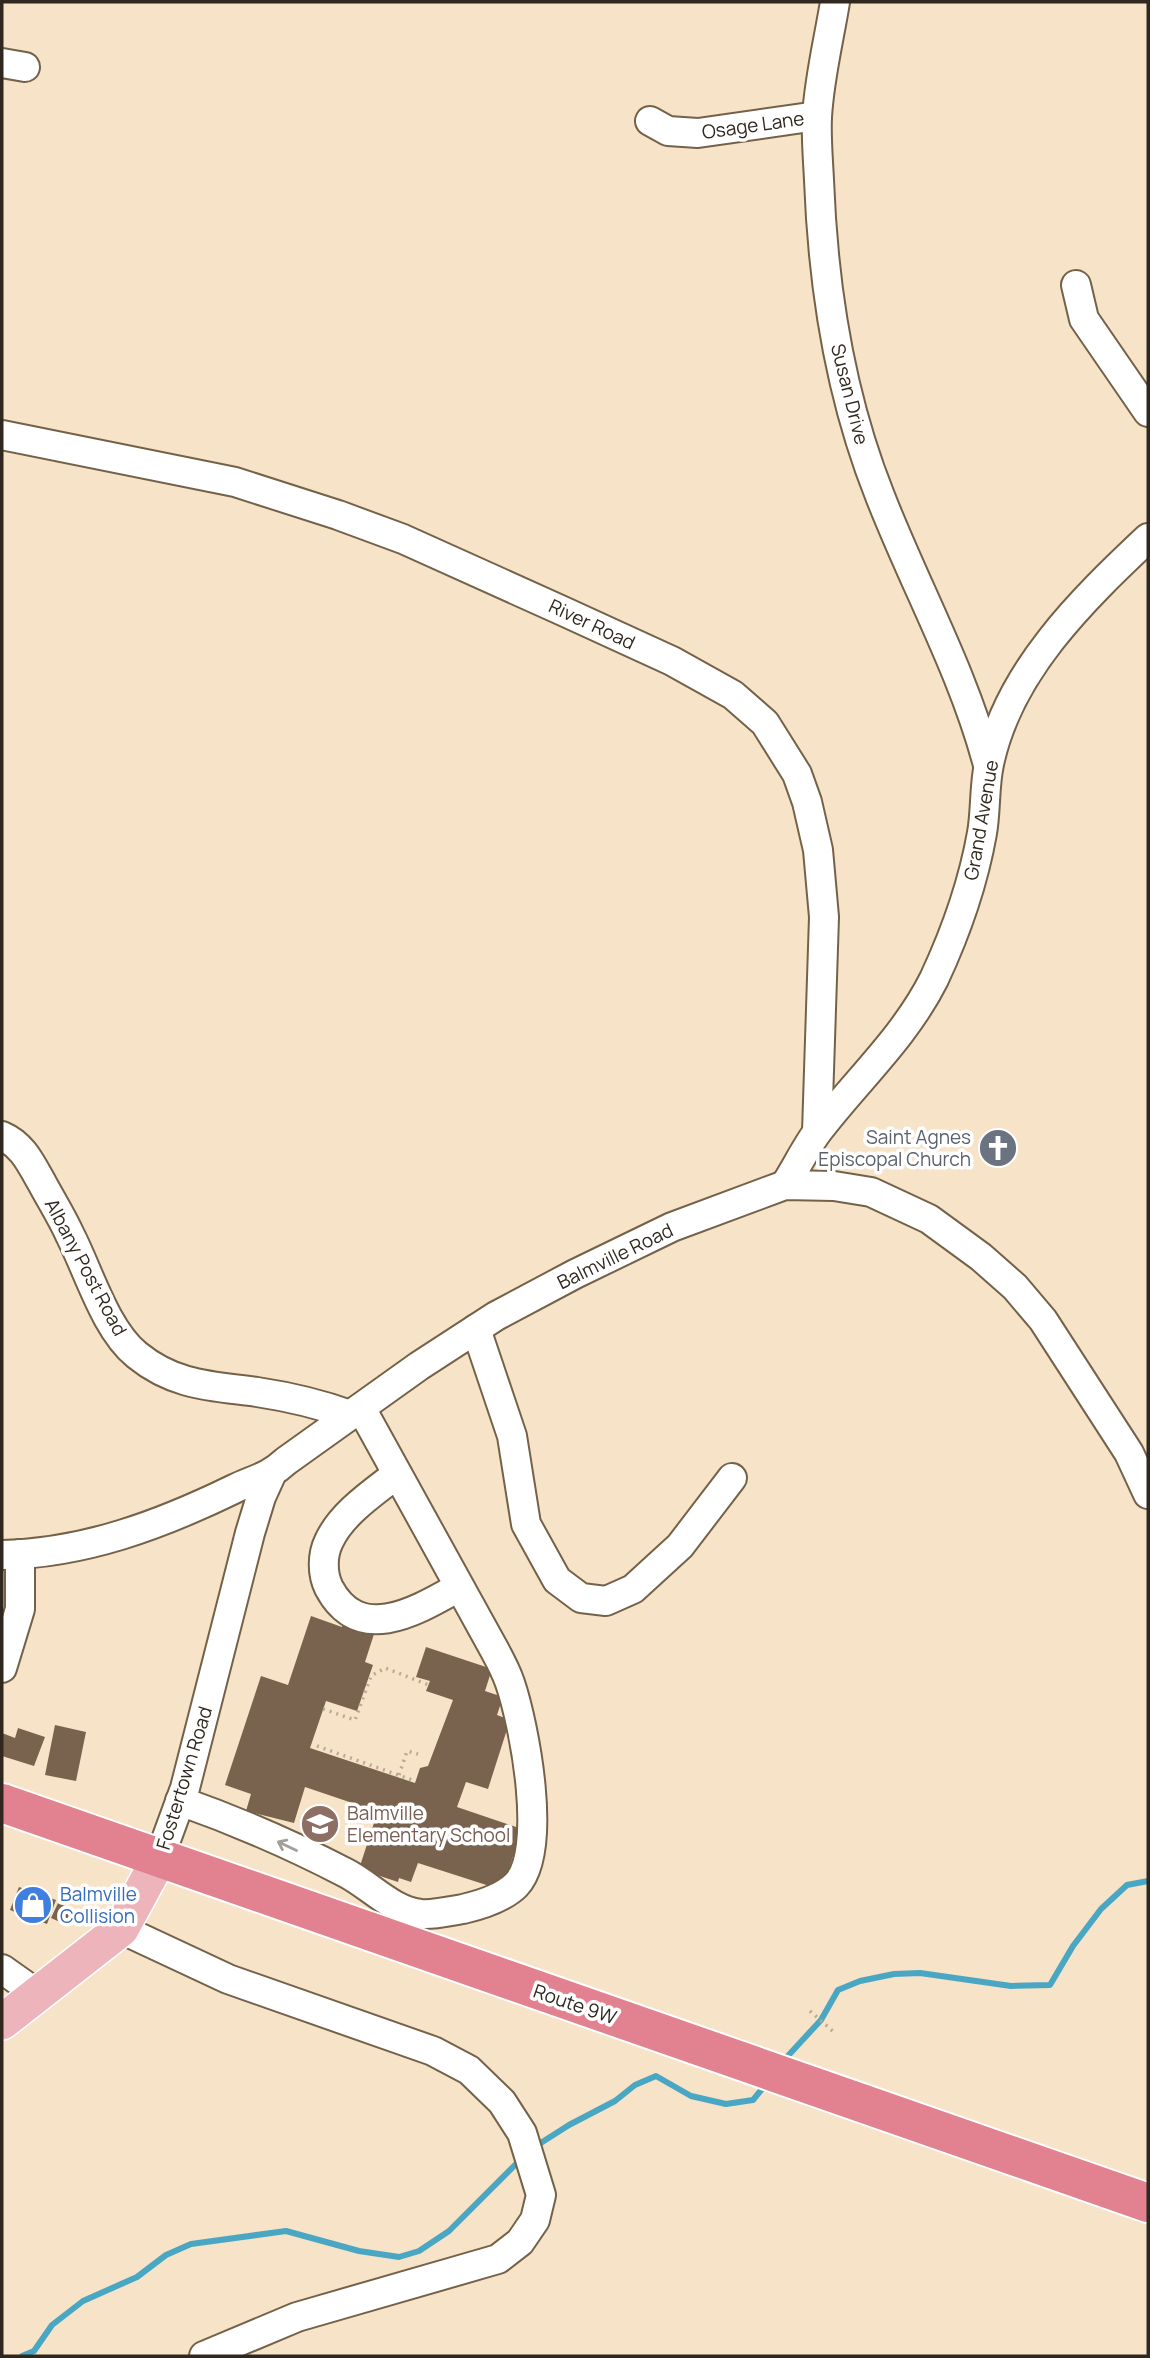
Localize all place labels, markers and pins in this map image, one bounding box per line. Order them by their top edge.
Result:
place label: Saint Agnes Episcopal Church [818,1124,971,1172]
church icon: Saint Agnes Episcopal Church [977,1127,1019,1169]
place label: Balmville Elementary School [347,1800,510,1848]
school or university icon: Balmville Elementary School [299,1803,341,1845]
place label: Balmville Collision [60,1881,137,1929]
shop icon: Balmville Collision [12,1884,54,1926]

